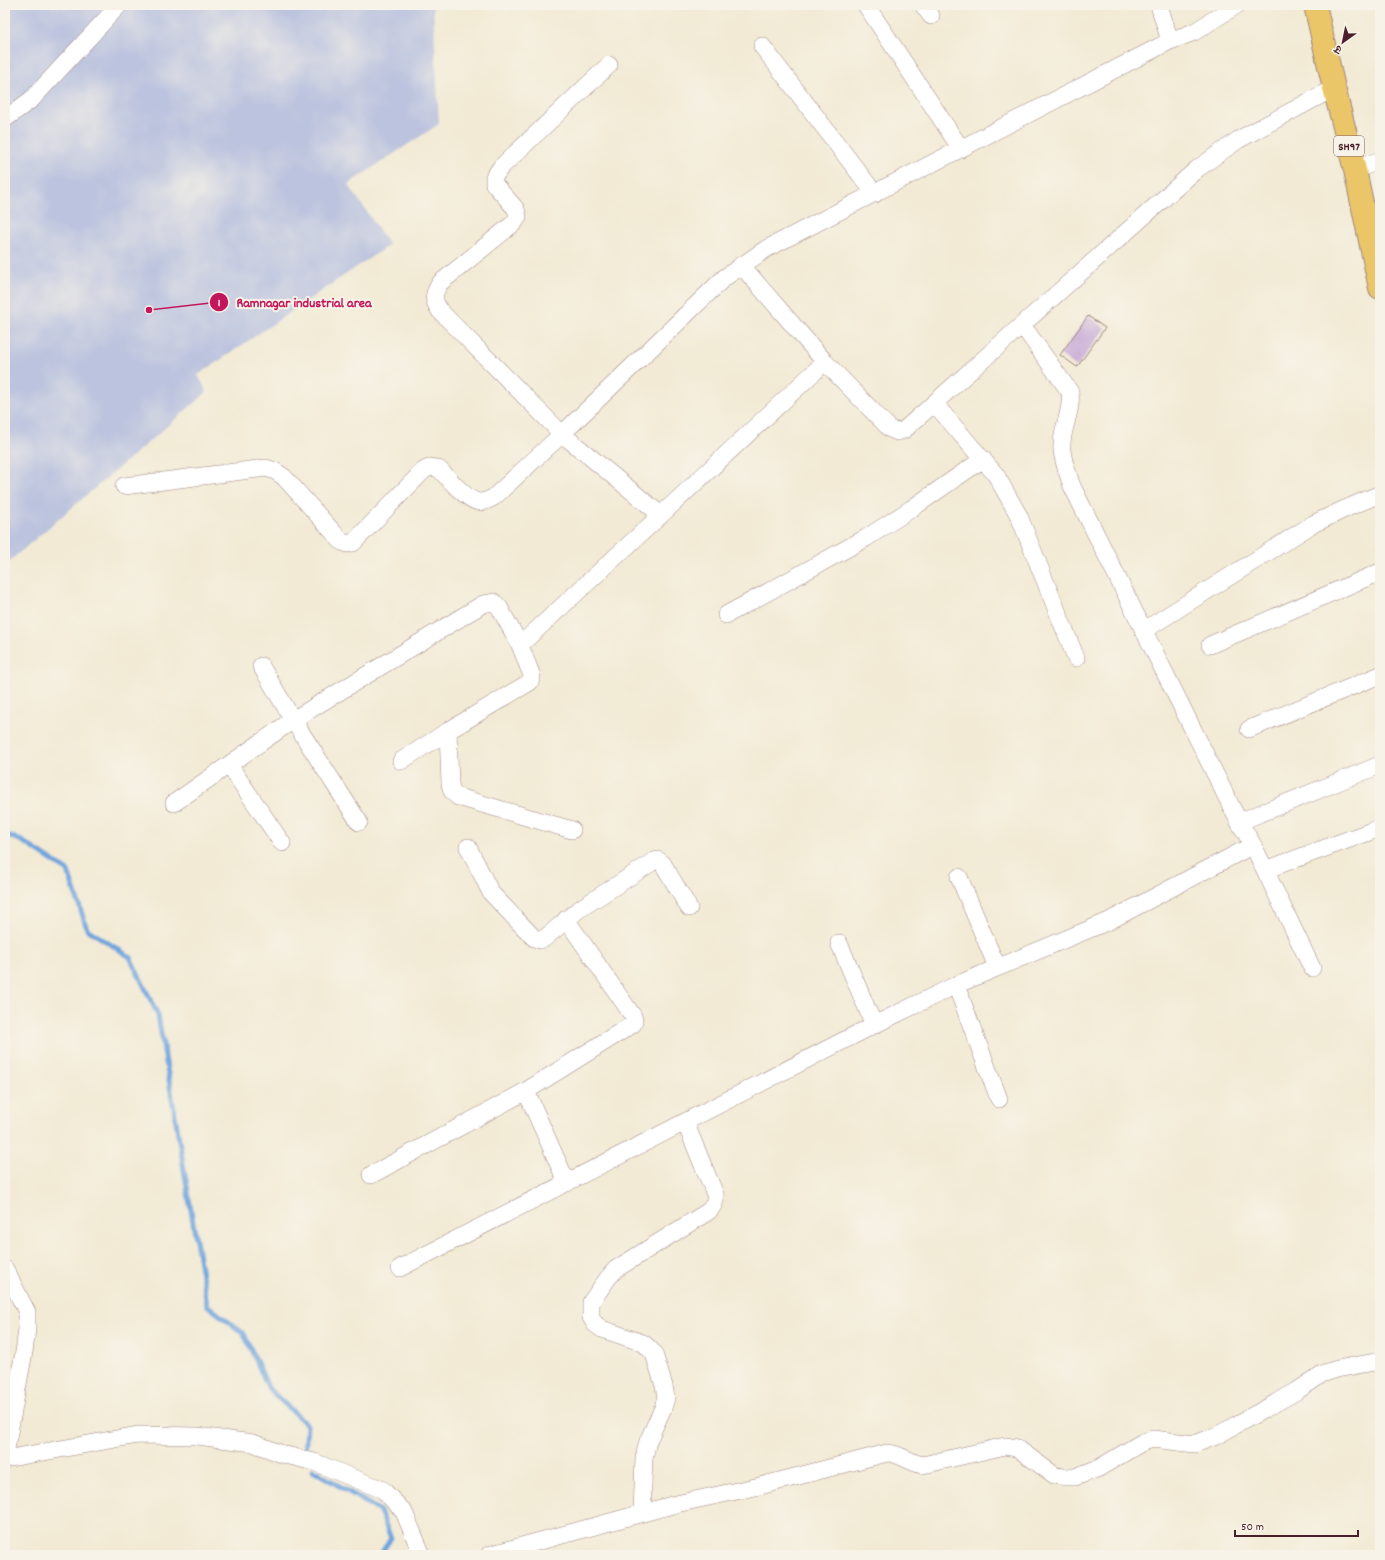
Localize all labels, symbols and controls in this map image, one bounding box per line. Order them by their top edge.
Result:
north arrow [1323,22,1363,62]
text: उ [1331,40,1346,58]
road number: SH97 [1334,136,1364,156]
callout: Ramnagar industrial area [209,289,380,315]
text: Ramnagar industrial area [236,294,373,314]
text: 1 [218,295,221,312]
scale bar [1235,1512,1358,1538]
text: 50 m [1241,1519,1264,1536]

